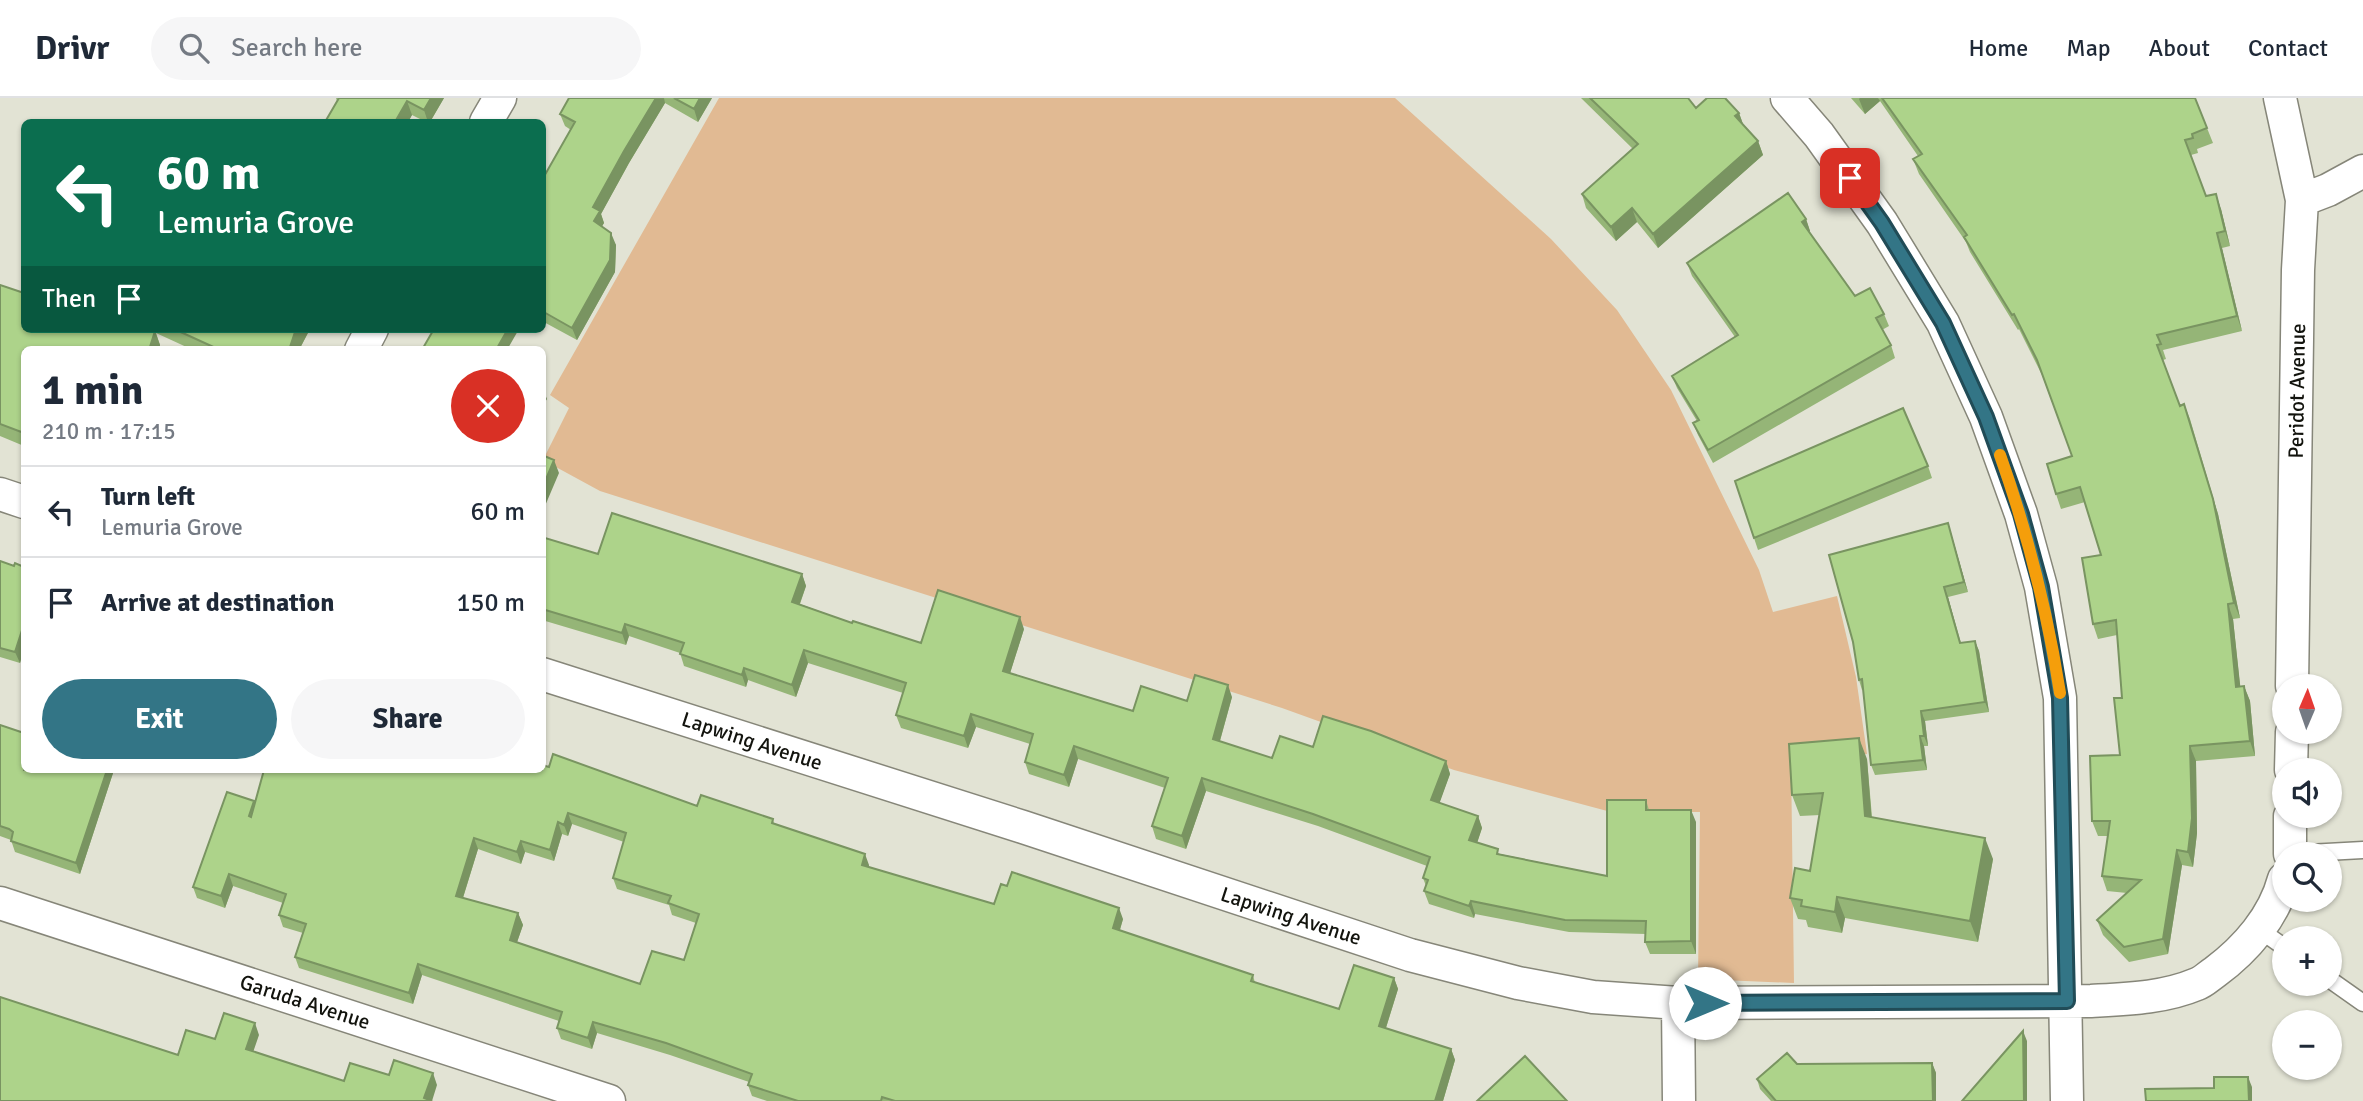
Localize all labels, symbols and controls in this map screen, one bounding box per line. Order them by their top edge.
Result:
search box [151,17,641,80]
text: Drivr [35,28,109,69]
icon: search [175,29,213,67]
text: Search here [231,32,362,64]
text: Home [1968,33,2028,63]
text: Map [2066,33,2111,63]
text: About [2149,33,2210,63]
text: Contact [2248,33,2328,63]
text: 60 m [157,143,260,203]
icon: left [42,147,133,238]
pin [1820,148,1880,208]
icon: arrive [1831,159,1869,197]
text: Lemuria Grove [157,203,354,242]
icon: arrive [110,280,148,318]
text: Then [42,283,96,315]
street label: Peridot Avenue [2283,323,2311,459]
text: 1 min [42,365,143,416]
button: close [451,369,525,443]
text: 210 m · 17:15 [42,417,176,446]
text: Turn left [101,481,195,513]
icon: left [42,493,80,531]
text: 60 m [470,496,525,528]
text: Lemuria Grove [101,513,243,542]
icon: arrive [42,584,80,622]
text: Arrive at destination [101,587,334,619]
text: 150 m [456,587,525,619]
north arrow [2272,674,2342,744]
map controls [2272,674,2342,1080]
button: Exit [42,679,277,759]
button: Share [291,679,525,759]
street label: Lapwing Avenue [678,706,826,776]
button: sound [2272,758,2342,828]
button: search [2272,842,2342,912]
street label: Lapwing Avenue [1217,881,1365,951]
button: + [2272,926,2342,996]
position arrow [1668,966,1742,1040]
street label: Garuda Avenue [237,969,373,1035]
button: − [2272,1010,2342,1080]

